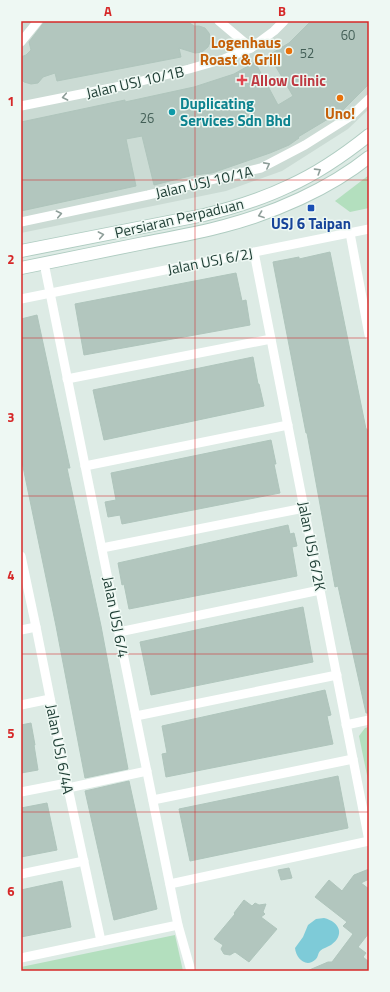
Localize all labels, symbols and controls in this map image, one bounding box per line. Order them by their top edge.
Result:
text: A [104,1,112,21]
text: B [278,1,286,21]
house number: 60 [341,25,355,45]
place label: Logenhaus Roast & Grill [200,31,281,71]
house number: 52 [300,43,314,63]
marker: Logenhaus Roast & Grill [284,46,294,56]
street label: Jalan USJ 10/1B [84,60,186,104]
place label: Allow Clinic [251,69,326,92]
marker: Allow Clinic [236,74,248,86]
text: 1 [7,91,15,111]
one-way arrow [62,92,69,101]
place label: Duplicating Services Sdn Bhd [180,92,291,132]
marker: Uno! [335,93,345,103]
place label: Uno! [325,102,355,125]
marker: Duplicating Services Sdn Bhd [167,107,177,117]
house number: 26 [140,108,154,128]
street label: Jalan USJ 10/1A [153,160,255,204]
one-way arrow [263,162,270,170]
one-way arrow [314,168,321,176]
street label: Persiaran Perpaduan [112,192,246,244]
marker: USJ 6 Taipan [306,203,316,213]
one-way arrow [56,210,62,218]
one-way arrow [257,210,264,218]
place label: USJ 6 Taipan [271,212,351,235]
one-way arrow [97,232,104,240]
street label: Jalan USJ 6/2J [165,241,255,281]
text: 2 [7,249,15,269]
text: 3 [7,407,15,427]
street label: Jalan USJ 6/2K [292,499,332,593]
text: 4 [7,565,15,585]
street label: Jalan USJ 6/4 [97,574,135,660]
street label: Jalan USJ 6/4A [40,702,80,796]
text: 5 [7,723,15,743]
text: 6 [7,881,15,901]

